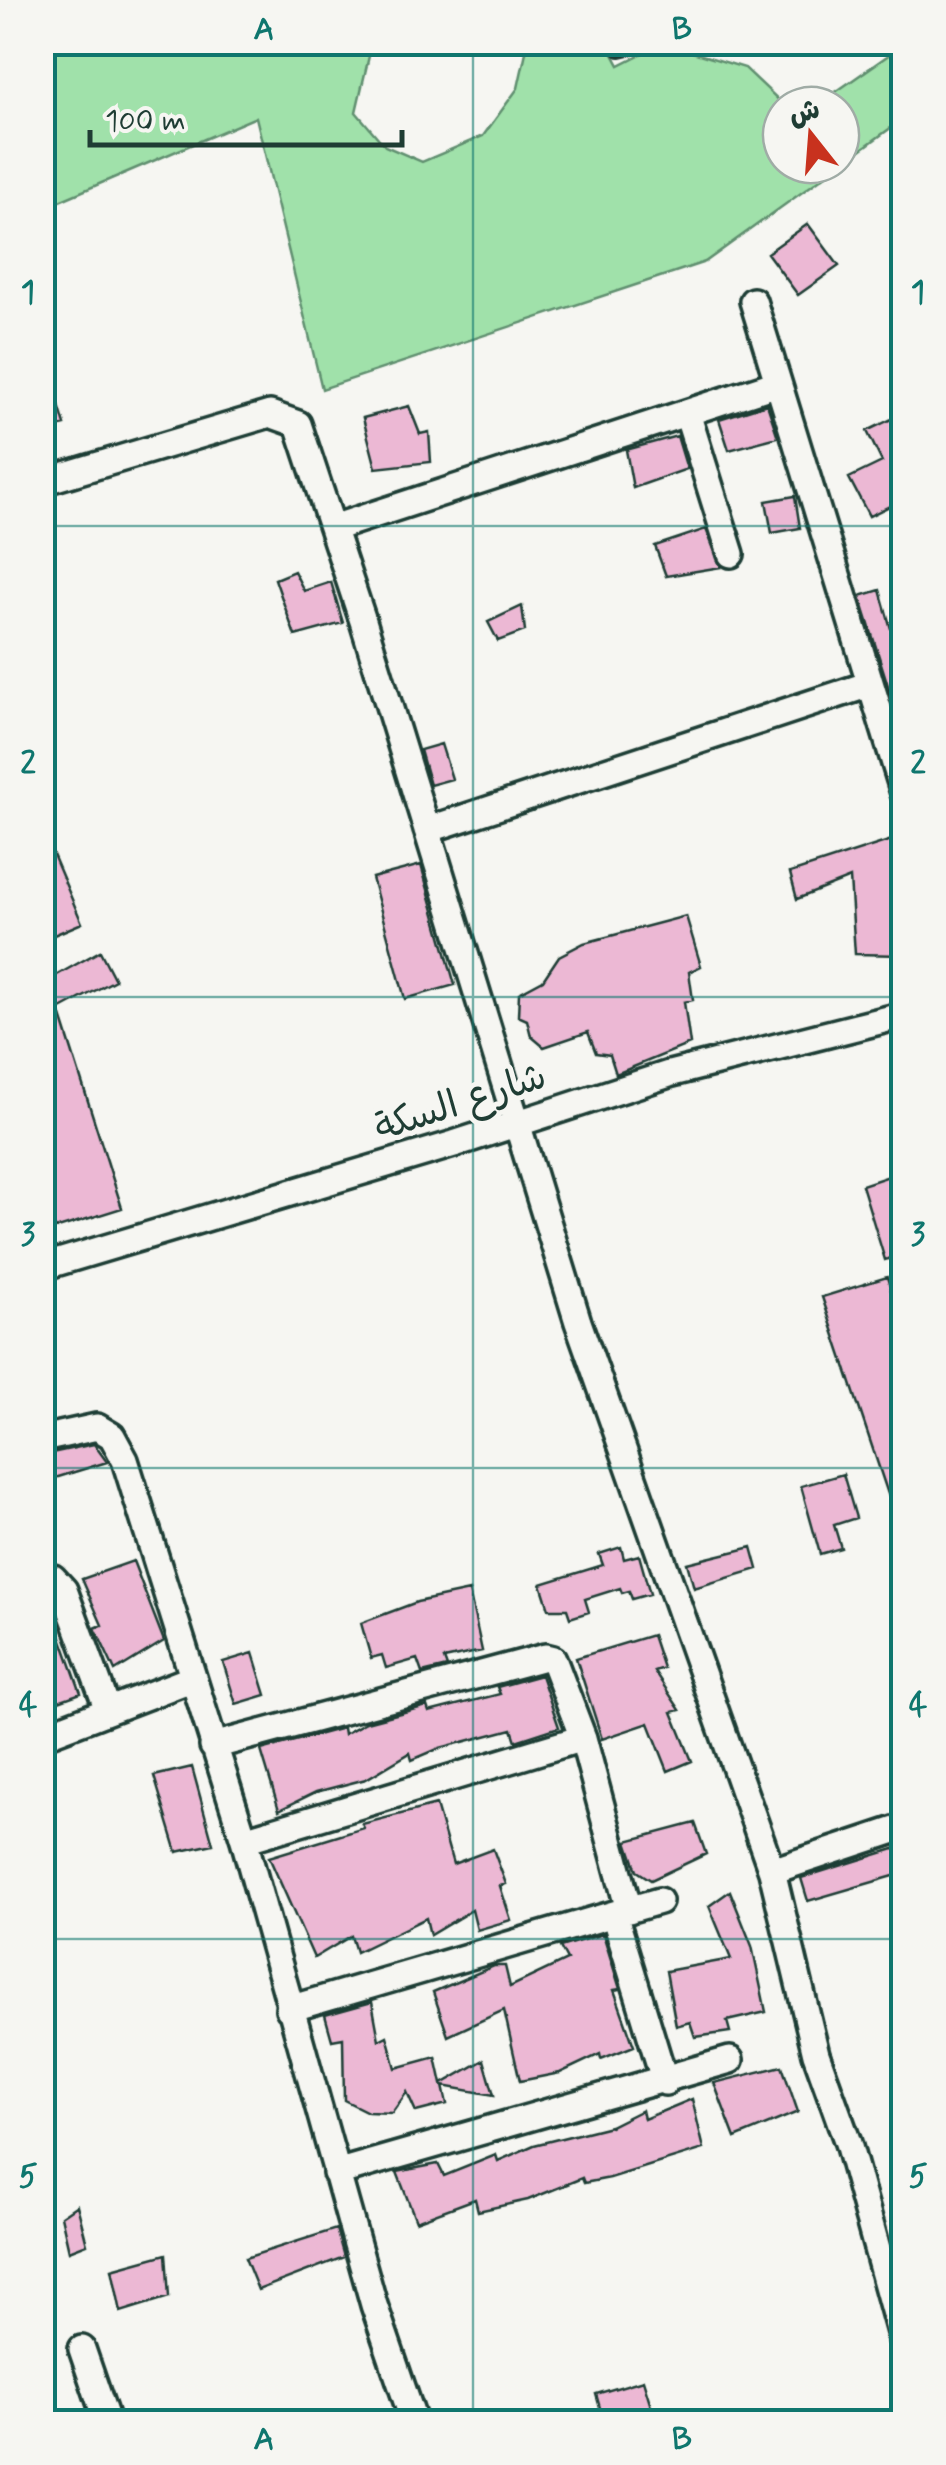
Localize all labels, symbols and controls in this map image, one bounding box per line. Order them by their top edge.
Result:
text: A [254,9,274,51]
text: B [672,9,692,51]
scale bar [90,85,402,147]
north arrow [761,85,861,185]
text: ش [784,91,825,136]
text: 100 m [105,102,186,141]
text: 1 [21,272,35,314]
text: 1 [911,272,925,314]
text: 2 [20,743,36,785]
text: 2 [910,743,926,785]
street label: شارع السكة [369,1053,553,1154]
text: 3 [21,1214,36,1256]
text: 3 [911,1214,926,1256]
text: 4 [19,1685,38,1727]
text: 4 [909,1685,928,1727]
text: 5 [18,2156,38,2198]
text: 5 [908,2156,928,2198]
text: A [254,2419,274,2461]
text: B [672,2419,692,2461]

